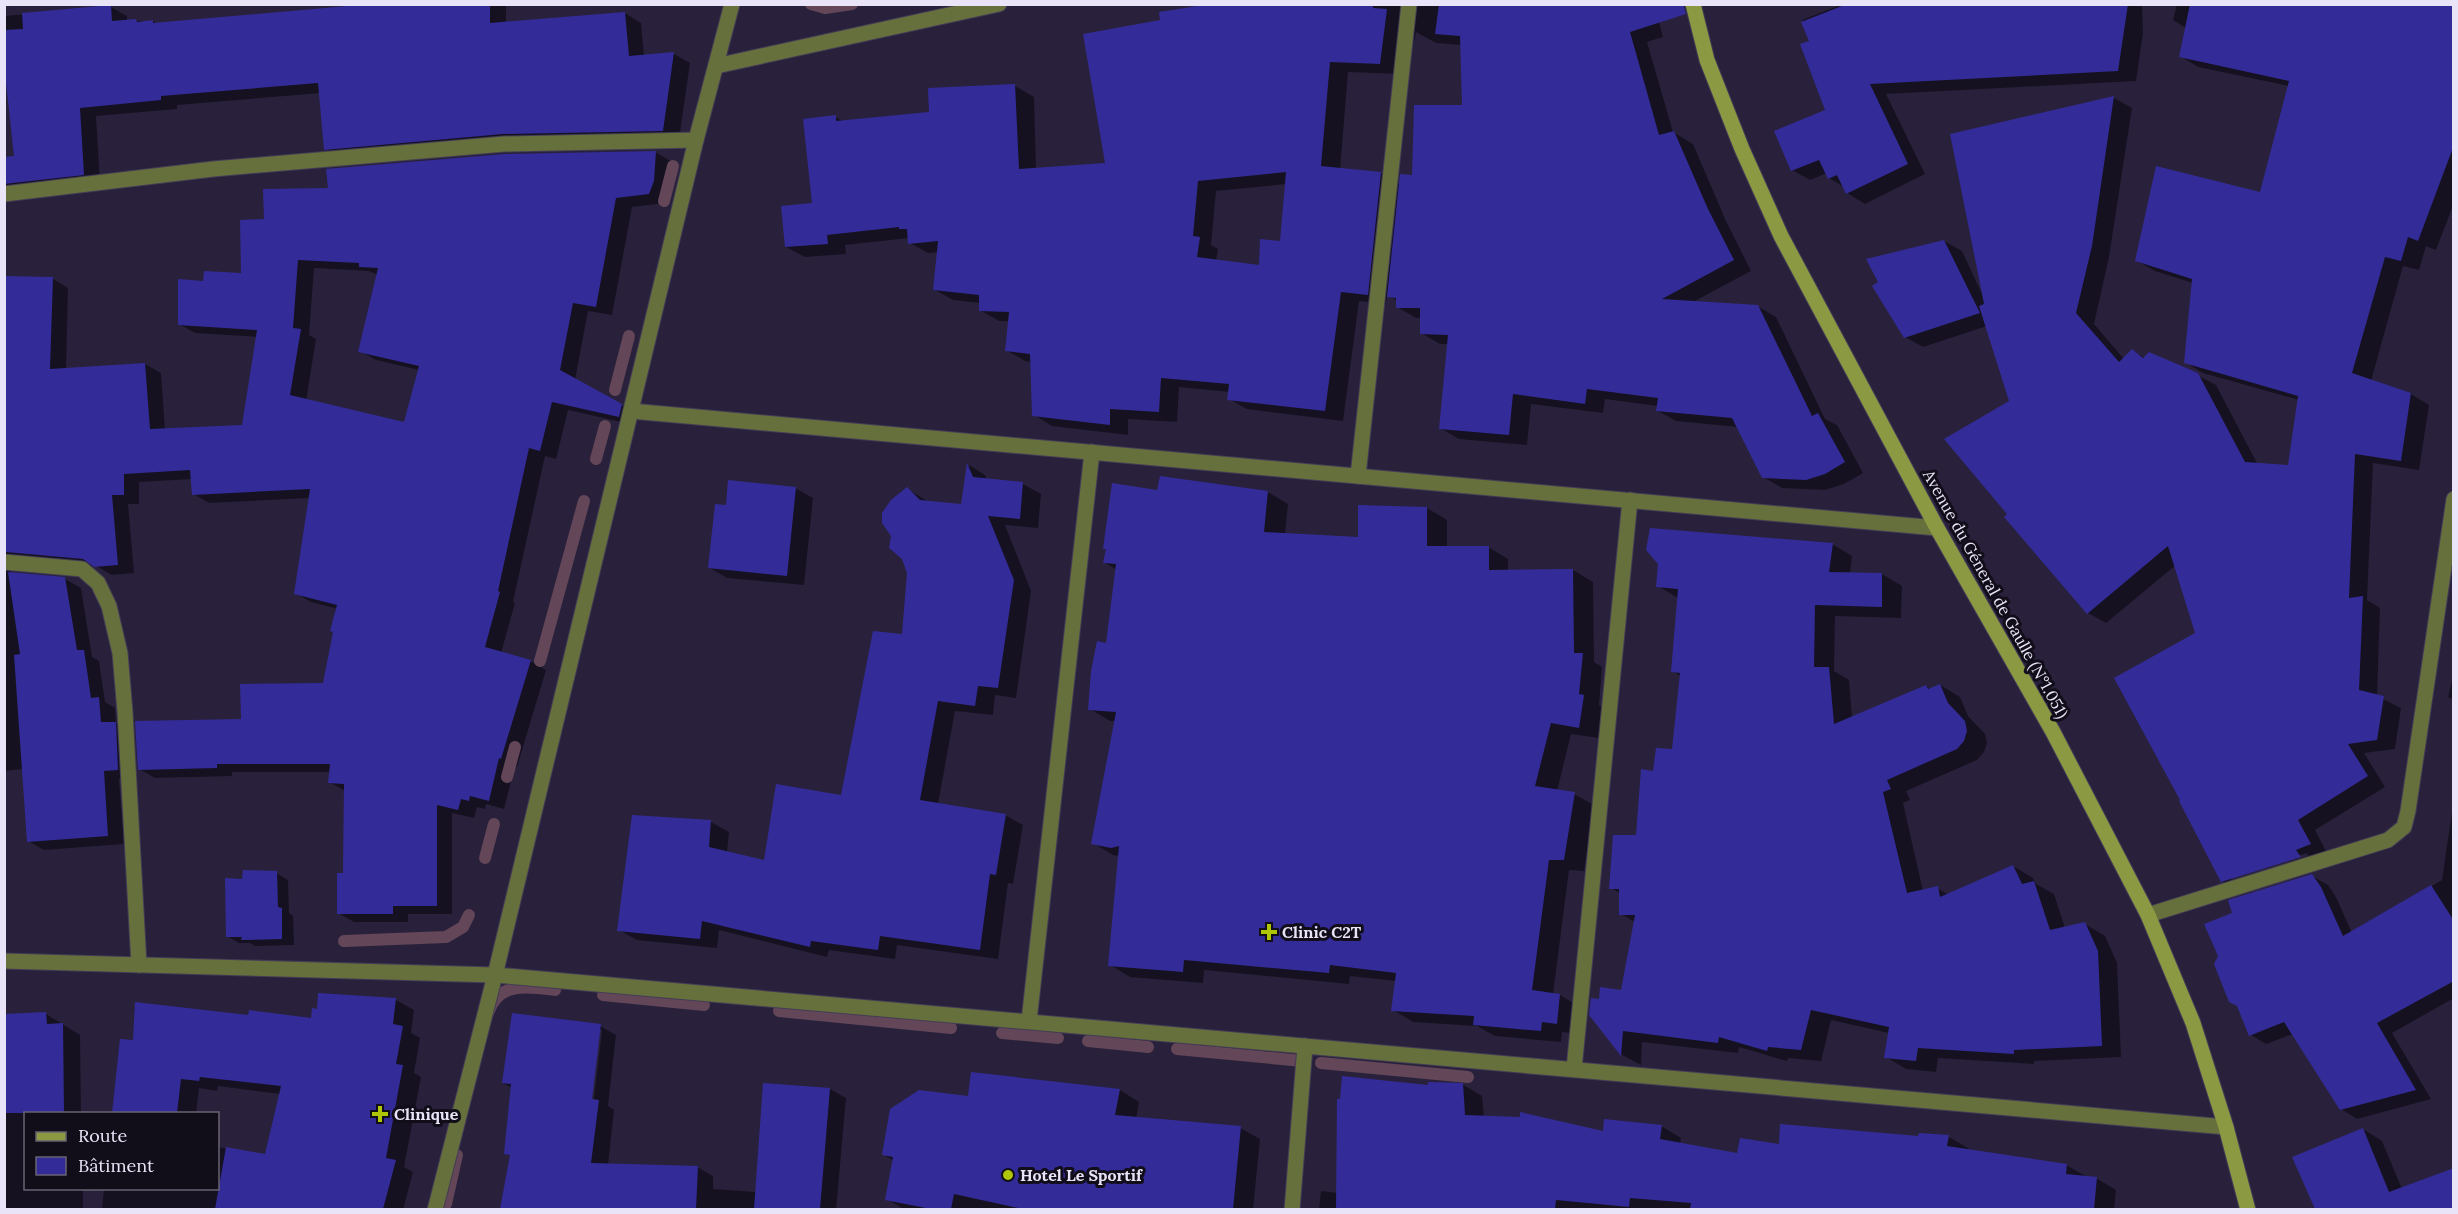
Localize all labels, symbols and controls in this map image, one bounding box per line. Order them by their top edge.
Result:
street label: Avenue du Géneral de Gaulle (N°1.051) [1918,465,2073,722]
place label: Clinic C2T [1282,922,1362,942]
marker: Clinic C2T [1260,923,1278,941]
place label: Clinique [394,1104,459,1124]
marker: Clinique [371,1105,389,1123]
legend [24,1112,219,1190]
text: Route [78,1124,127,1147]
text: Bâtiment [78,1154,154,1177]
place label: Hotel Le Sportif [1020,1165,1143,1185]
marker: Hotel Le Sportif [1001,1168,1015,1182]

